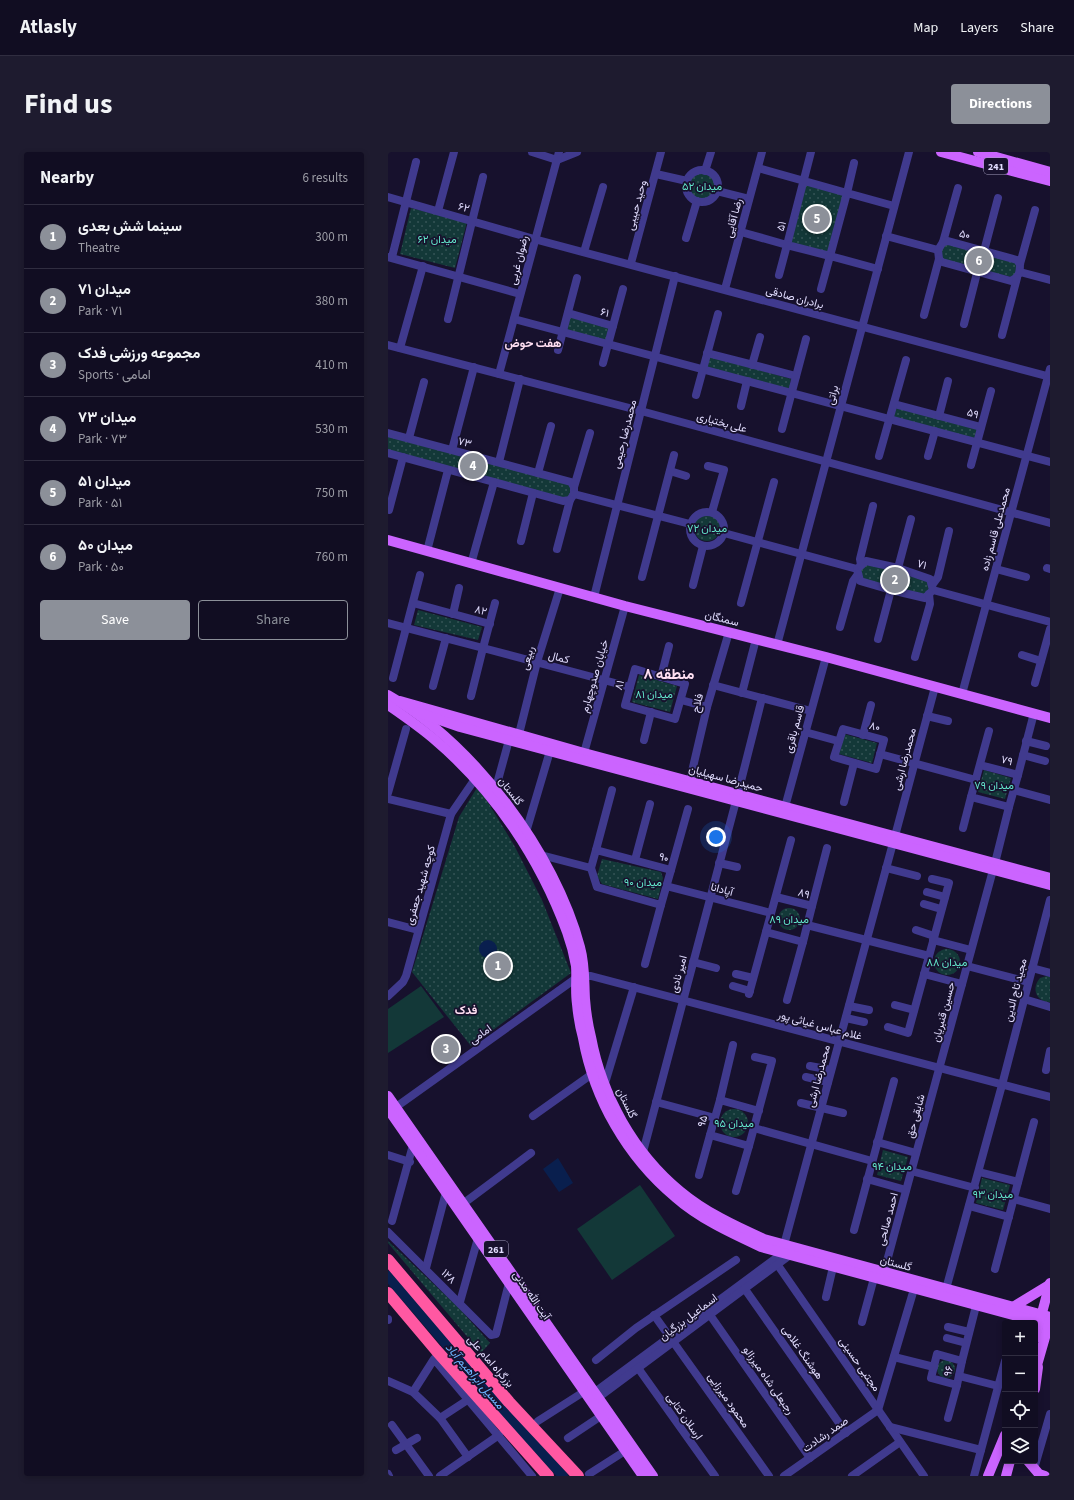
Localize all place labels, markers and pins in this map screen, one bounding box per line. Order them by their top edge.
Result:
pin: 5 [804,204,830,234]
pin: 6 [966,246,992,276]
pin: 4 [460,451,486,481]
pin: 2 [882,565,908,595]
pin: 1 [485,951,511,981]
pin: 3 [433,1034,459,1064]

